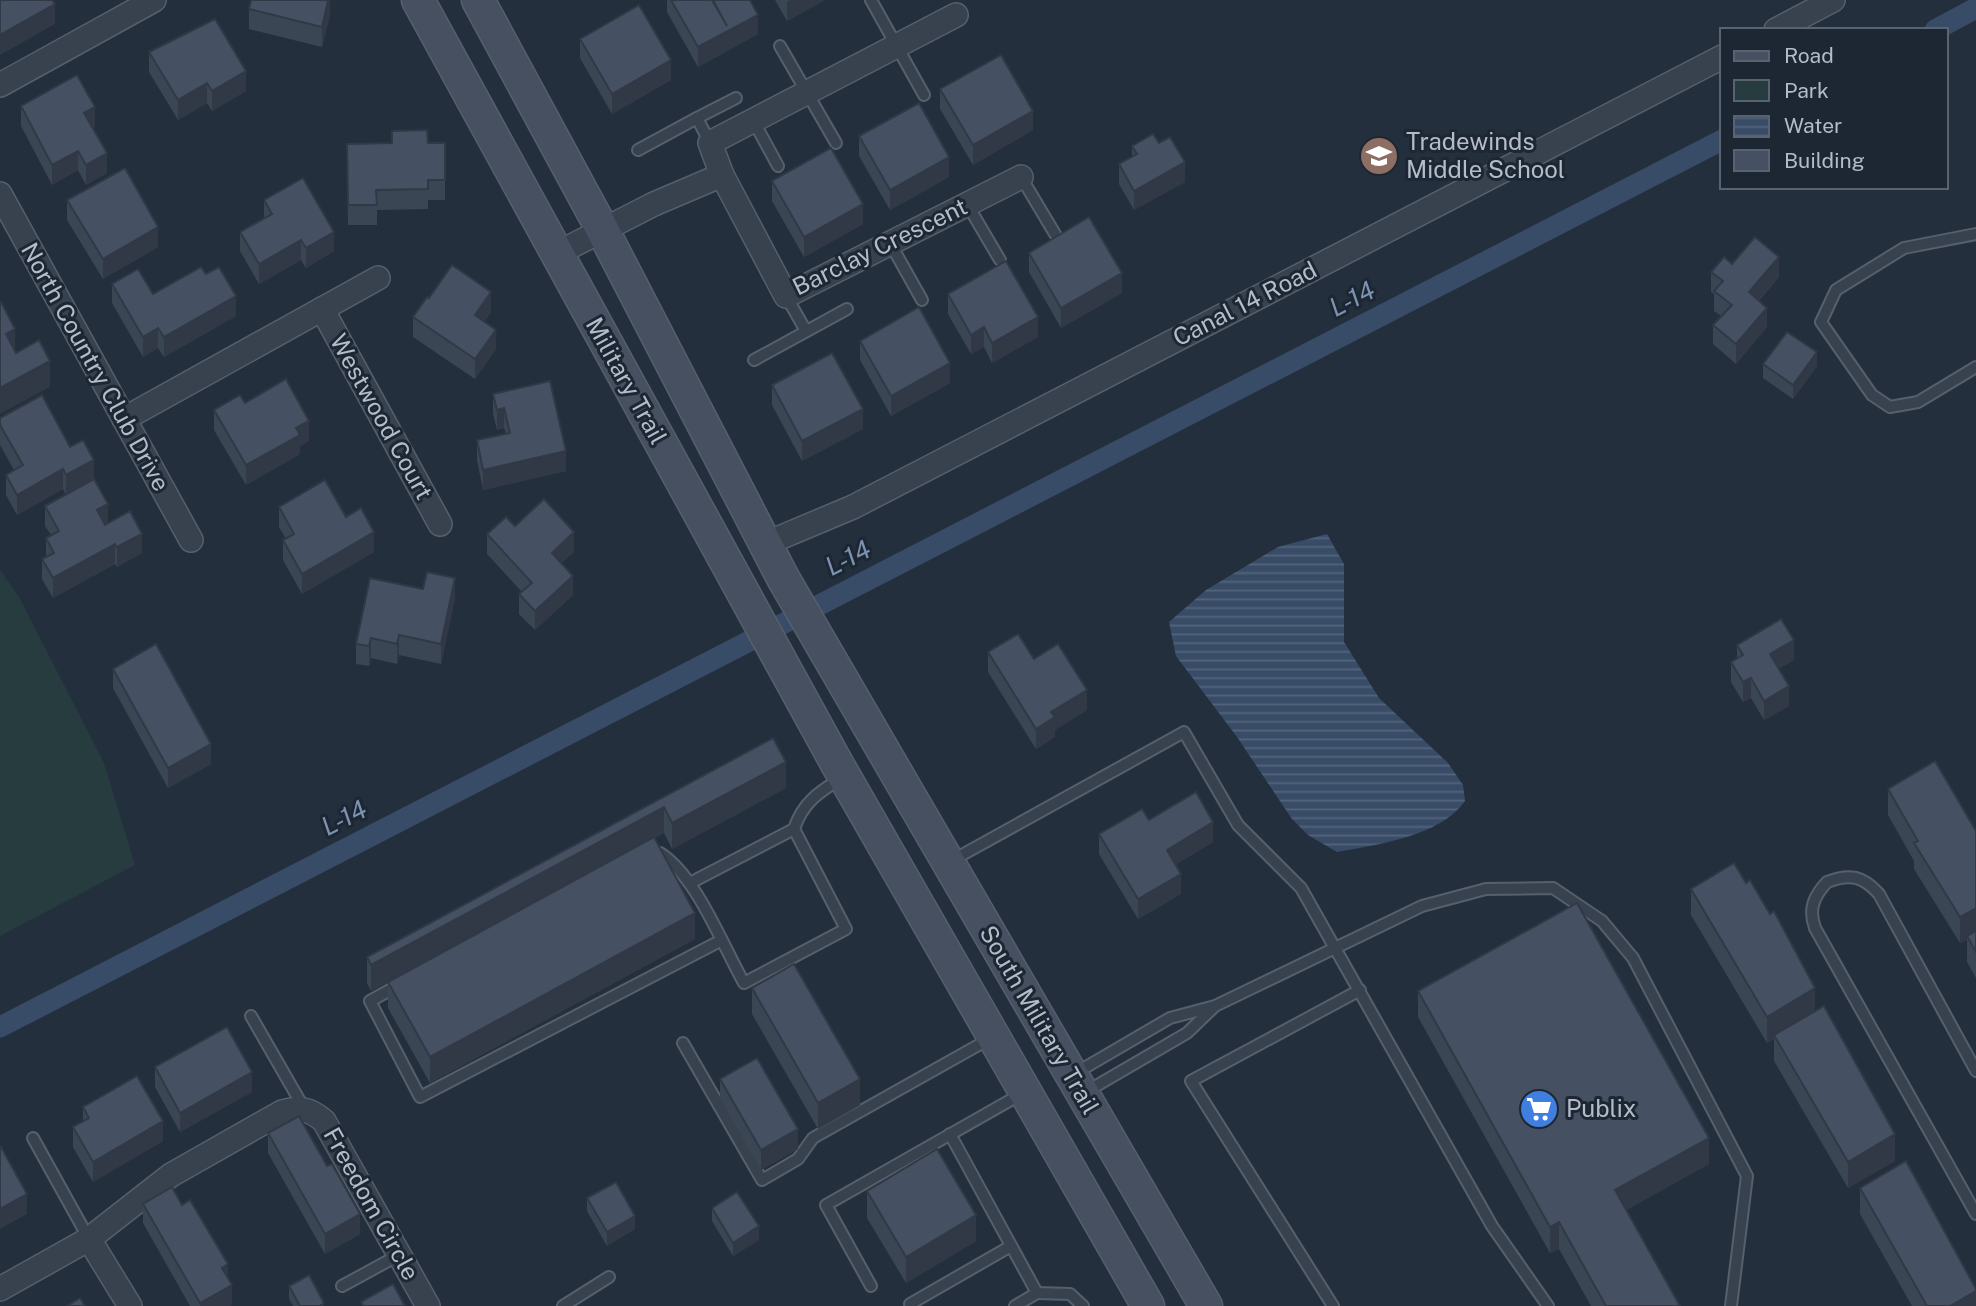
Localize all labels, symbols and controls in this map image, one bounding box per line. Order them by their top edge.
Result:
legend [1720,28,1948,189]
text: Road [1784,43,1834,68]
text: Park [1784,78,1829,103]
text: Water [1784,113,1842,138]
place label: Tradewinds Middle School [1406,127,1565,183]
school or university icon: Tradewinds Middle School [1358,135,1400,177]
text: Building [1784,148,1865,173]
street label: Barclay Crescent [788,192,971,300]
street label: North Country Club Drive [16,237,176,496]
street label: Canal 14 Road [1168,255,1321,351]
water label: L-14 [1324,274,1380,323]
street label: Military Trail [581,312,673,449]
street label: Westwood Court [325,329,439,504]
water label: L-14 [820,533,876,582]
water label: L-14 [316,793,372,842]
street label: South Military Trail [975,920,1105,1119]
supermarket icon: Publix [1518,1088,1560,1130]
place label: Publix [1566,1094,1636,1122]
street label: Freedom Circle [318,1122,425,1285]

